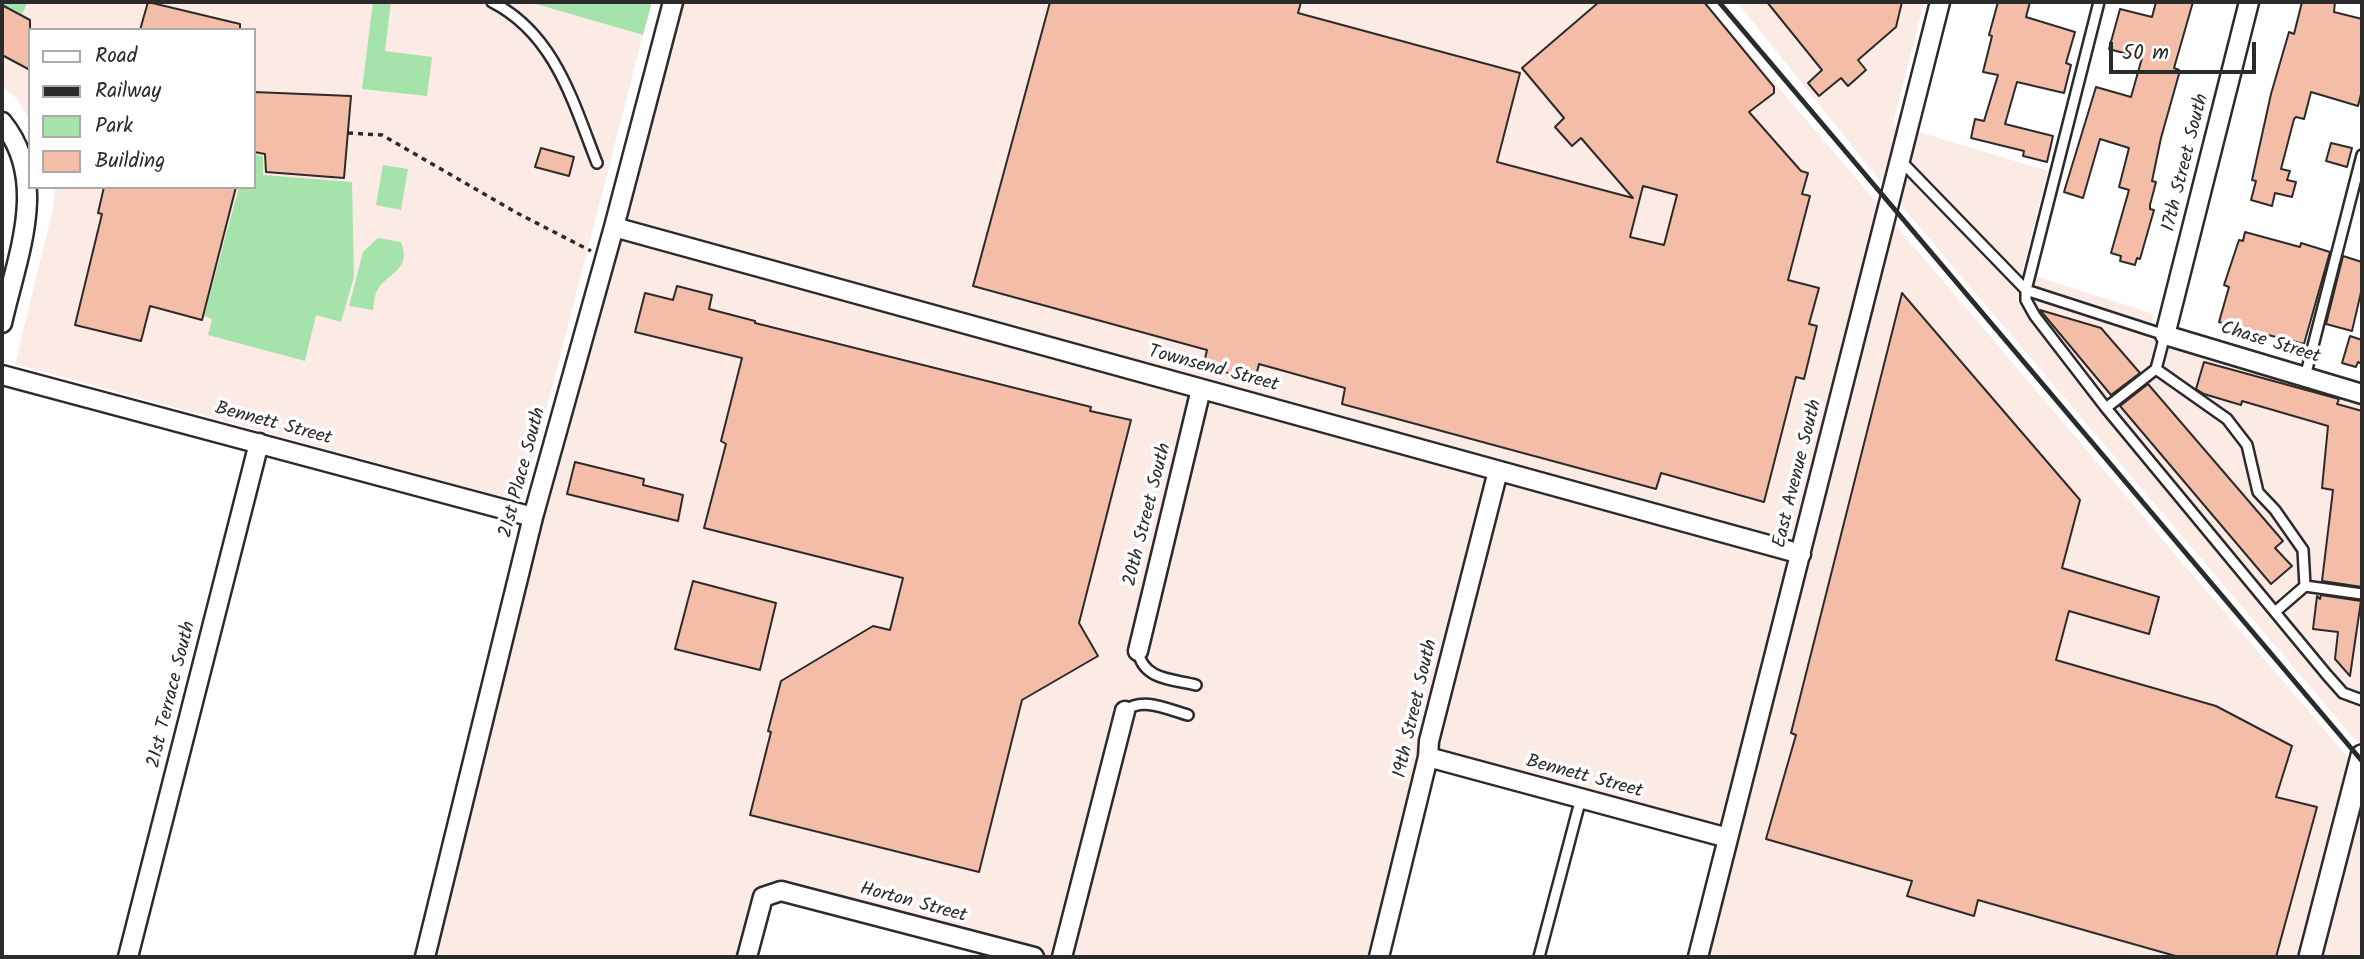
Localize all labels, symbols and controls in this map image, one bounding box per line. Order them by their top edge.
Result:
legend [28,28,256,189]
scale bar [2112,28,2259,72]
text: 50 m [2122,37,2169,70]
text: Road [95,40,137,73]
text: Railway [95,75,161,108]
street label: 17th Street South [2159,92,2215,234]
text: Park [95,110,133,143]
text: Building [95,145,165,178]
street label: Chase Street [2217,318,2323,370]
street label: Townsend Street [1145,342,1281,398]
street label: East Avenue South [1770,397,1828,551]
street label: Bennett Street [212,398,334,452]
street label: 21st Place South [496,405,552,541]
street label: 20th Street South [1120,441,1178,589]
street label: 21st Terrace South [144,619,202,771]
street label: 19th Street South [1390,637,1444,781]
street label: Bennett Street [1523,751,1645,805]
street label: Horton Street [857,879,969,929]

